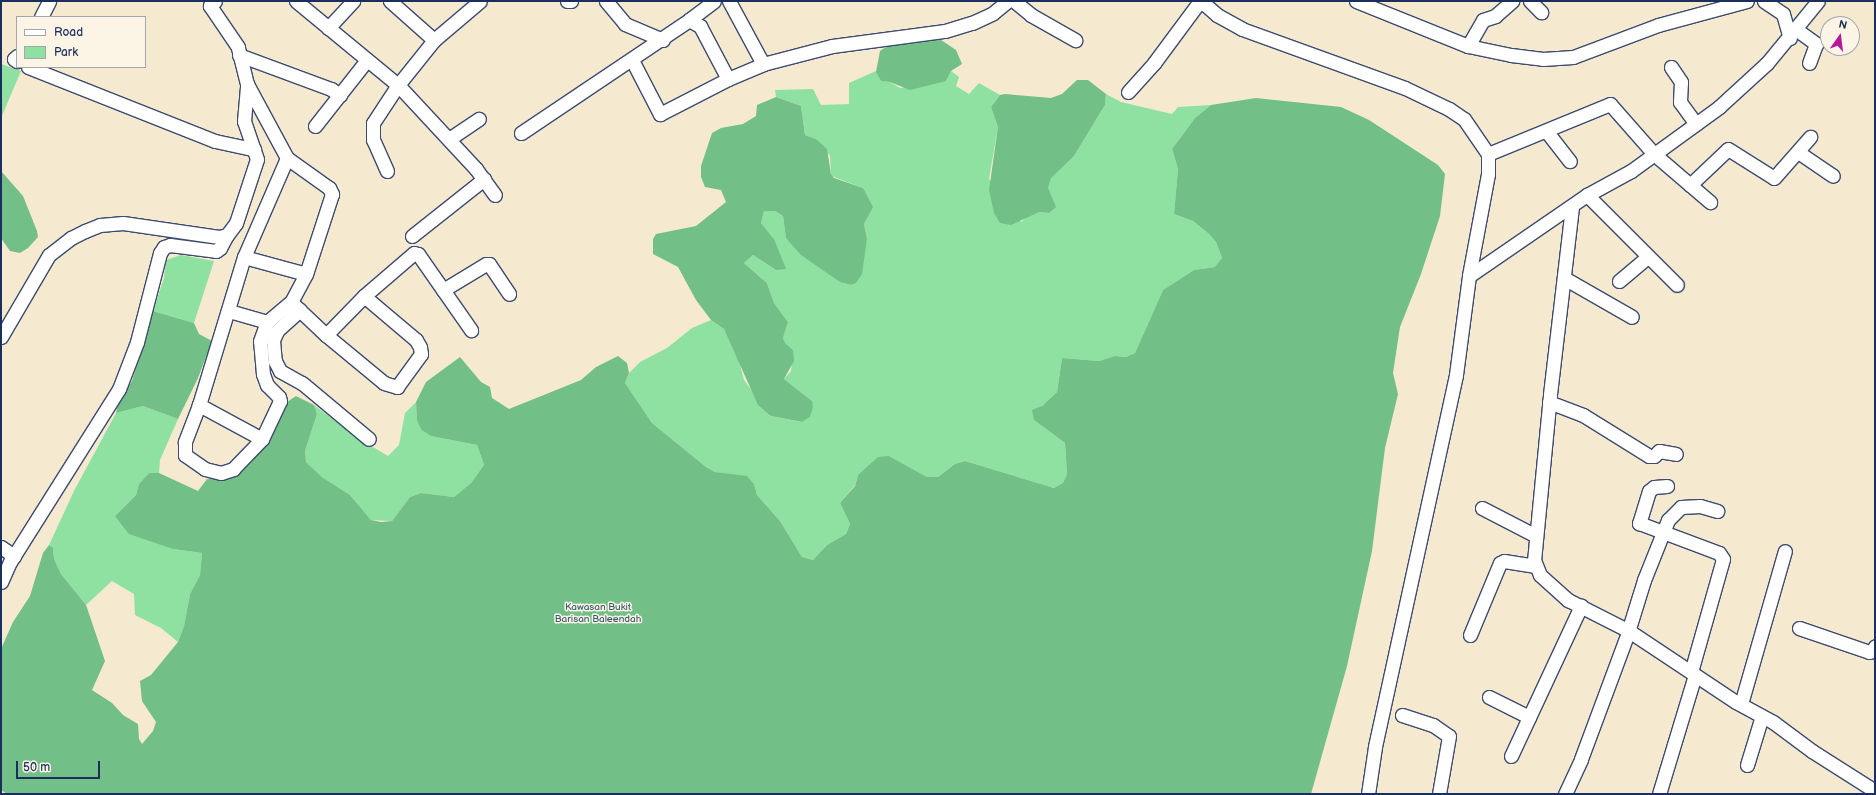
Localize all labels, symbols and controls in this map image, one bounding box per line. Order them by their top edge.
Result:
legend [16,16,146,68]
north arrow [1820,16,1860,56]
text: N [1837,18,1848,32]
text: Road [54,25,83,40]
text: Park [54,45,78,60]
park label: Kawasan Bukit Barisan Baleendah [555,601,641,624]
scale bar [18,753,102,779]
text: 50 m [23,760,50,775]

